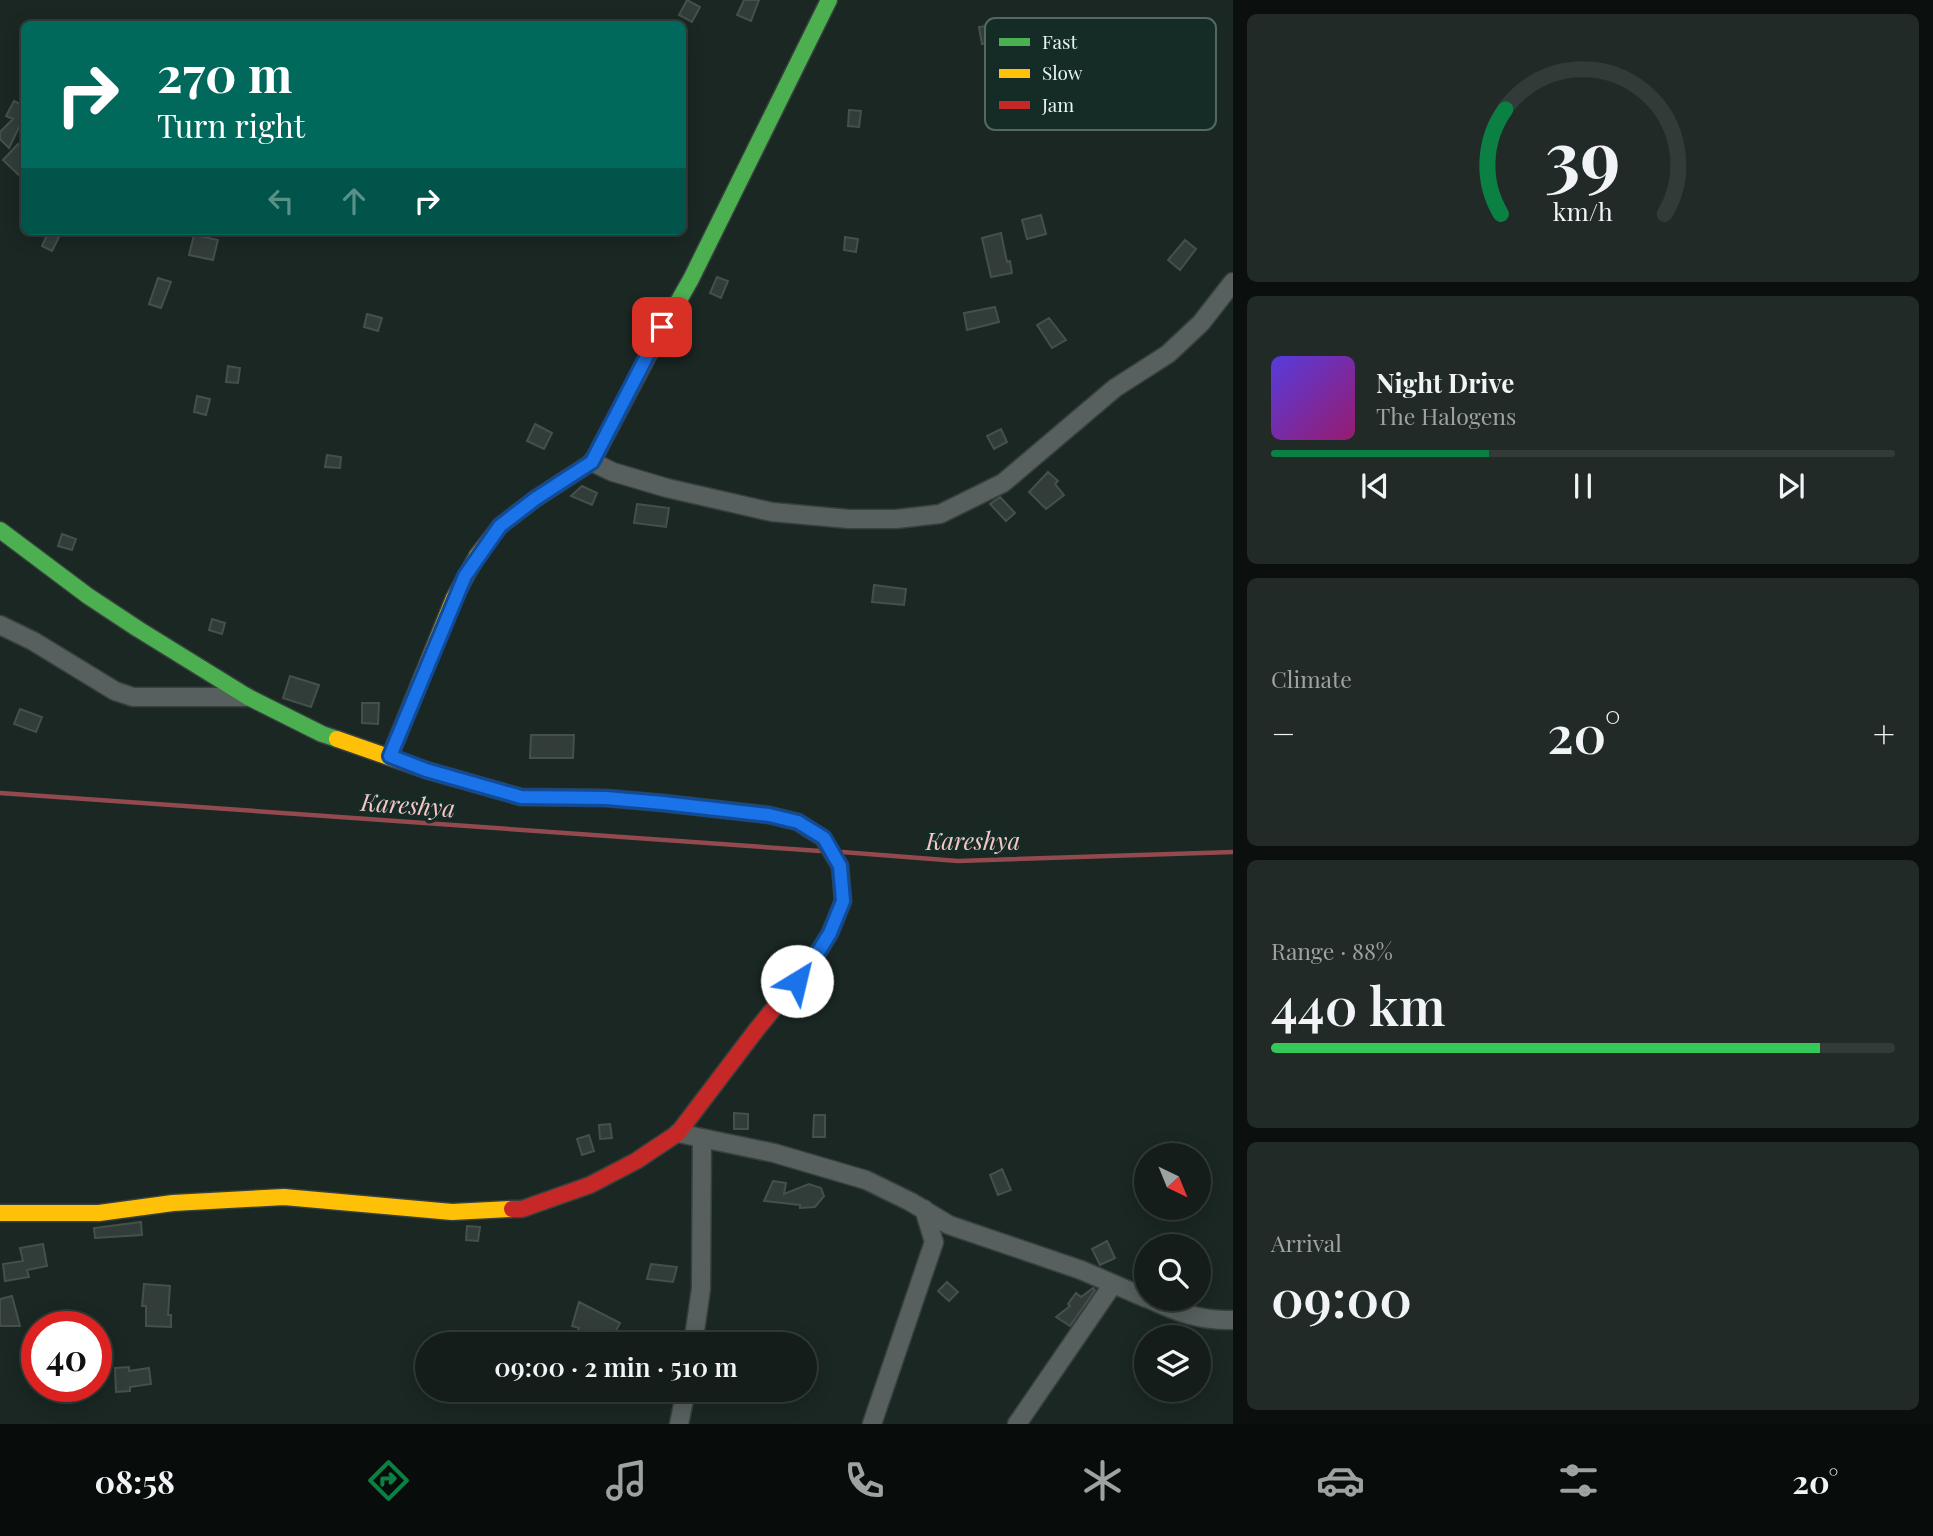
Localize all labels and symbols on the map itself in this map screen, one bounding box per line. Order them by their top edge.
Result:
legend [985,18,1216,130]
text: Fast [1042,28,1078,54]
text: Slow [1042,59,1083,85]
text: Jam [1041,91,1074,117]
pin [632,297,692,357]
water label: Kareshya [359,785,456,823]
water label: Kareshya [925,824,1020,856]
position arrow [760,944,834,1018]
north arrow [1134,1143,1211,1220]
speed limit sign: 40 [21,1311,112,1402]

